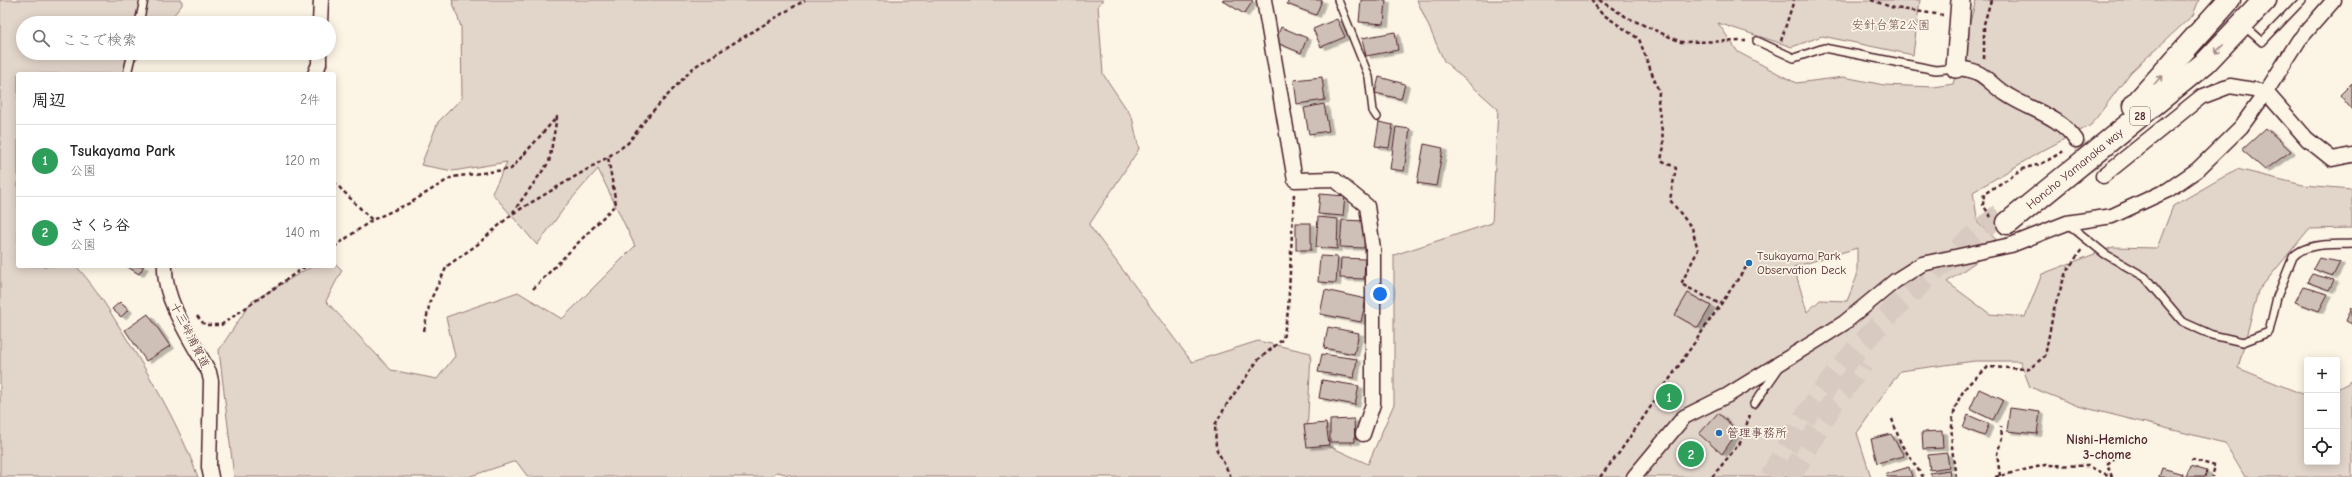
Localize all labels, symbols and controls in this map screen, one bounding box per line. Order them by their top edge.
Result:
search box [16,16,336,60]
park label: 安針台第2公園 [1852,18,1930,32]
icon: search [30,27,52,49]
text: ここで検索 [62,31,137,49]
one-way arrow [2214,44,2224,53]
one-way arrow [2153,75,2163,85]
text: 周辺 [32,91,66,110]
text: 2件 [300,92,320,107]
road number: 28 [2130,107,2150,125]
street label: Honcho Yamanaka way [2024,125,2126,212]
text: Tsukayama Park [70,142,175,160]
text: 1 [42,153,48,168]
text: 120 m [285,153,320,168]
text: 公園 [70,163,96,178]
text: さくら谷 [70,216,130,234]
text: 2 [42,225,48,240]
text: 140 m [286,225,320,240]
text: 公園 [70,237,96,252]
place label: Tsukayama Park Observation Deck [1757,249,1846,277]
marker: Tsukayama Park Observation Deck [1744,258,1754,268]
your location [1370,284,1390,304]
street label: 十三峠浦賀道 [167,300,213,370]
map controls [2304,357,2340,465]
button: + [2304,357,2340,393]
pin: 1 [1656,382,1682,412]
button: − [2304,393,2340,429]
place label: 管理事務所 [1727,426,1787,440]
marker: 管理事務所 [1714,428,1724,438]
button: locate [2304,429,2340,465]
district label: Nishi-Hemicho 3-chome [2066,432,2148,462]
pin: 2 [1678,439,1704,469]

